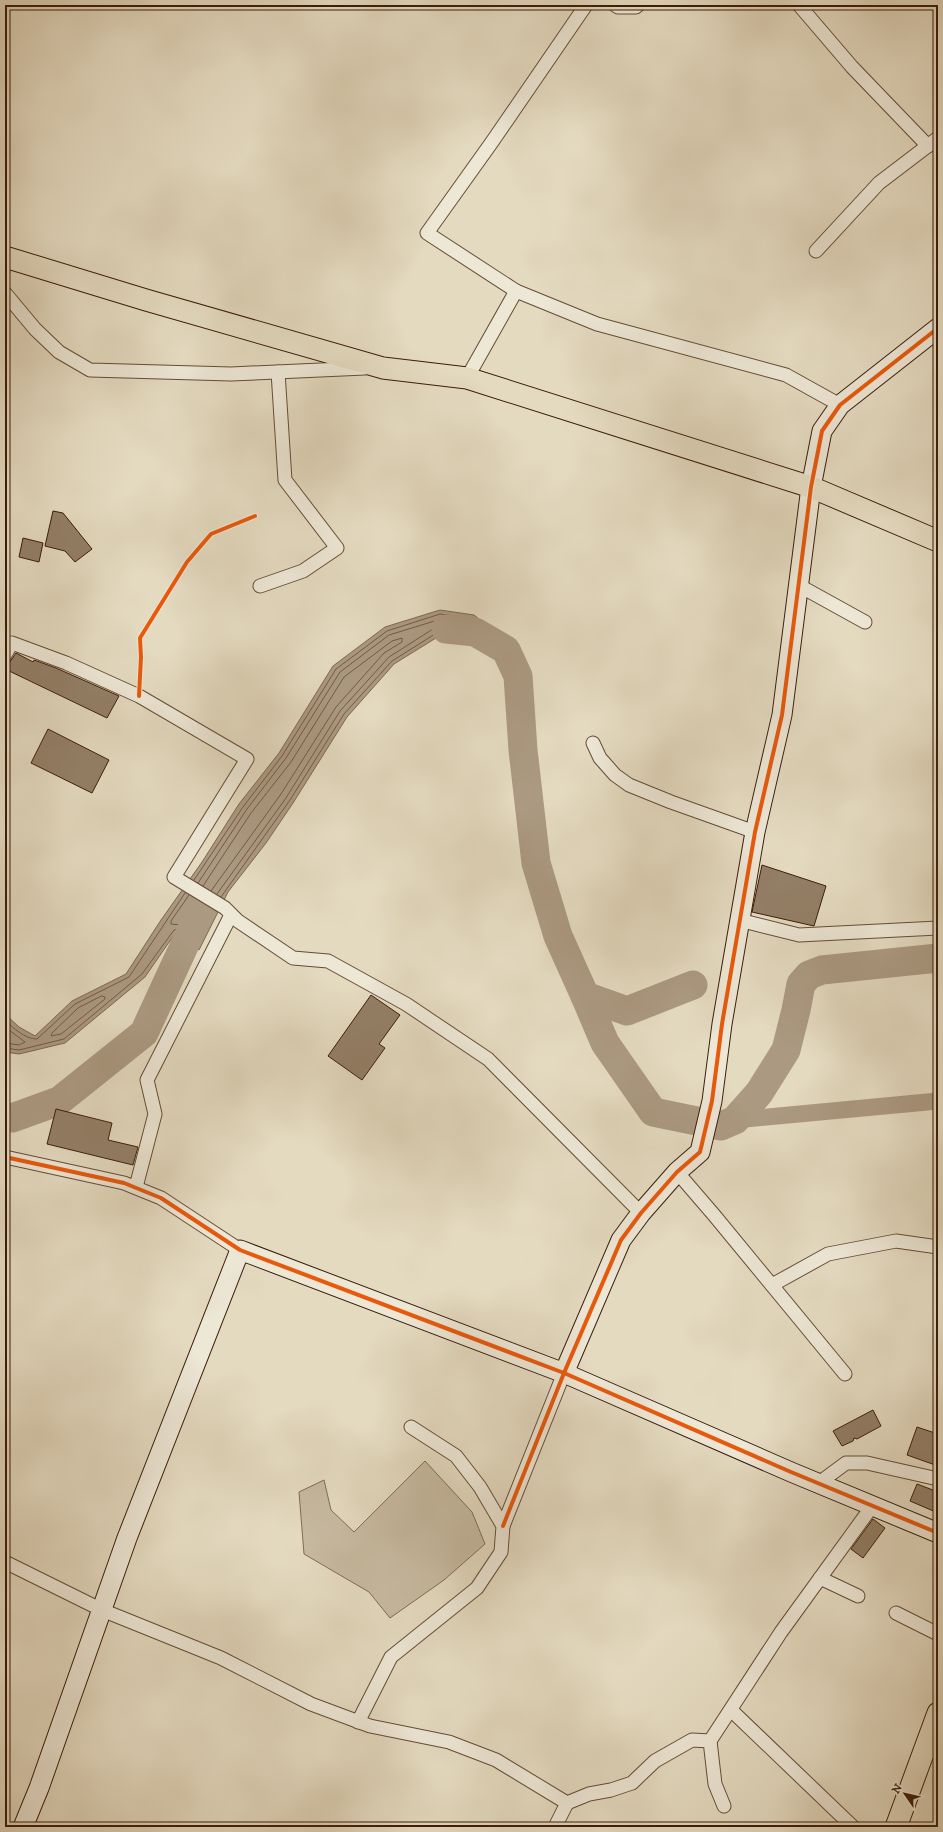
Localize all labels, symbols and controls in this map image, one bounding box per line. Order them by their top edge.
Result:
north arrow [885,1774,925,1814]
text: N [889,1781,906,1797]

